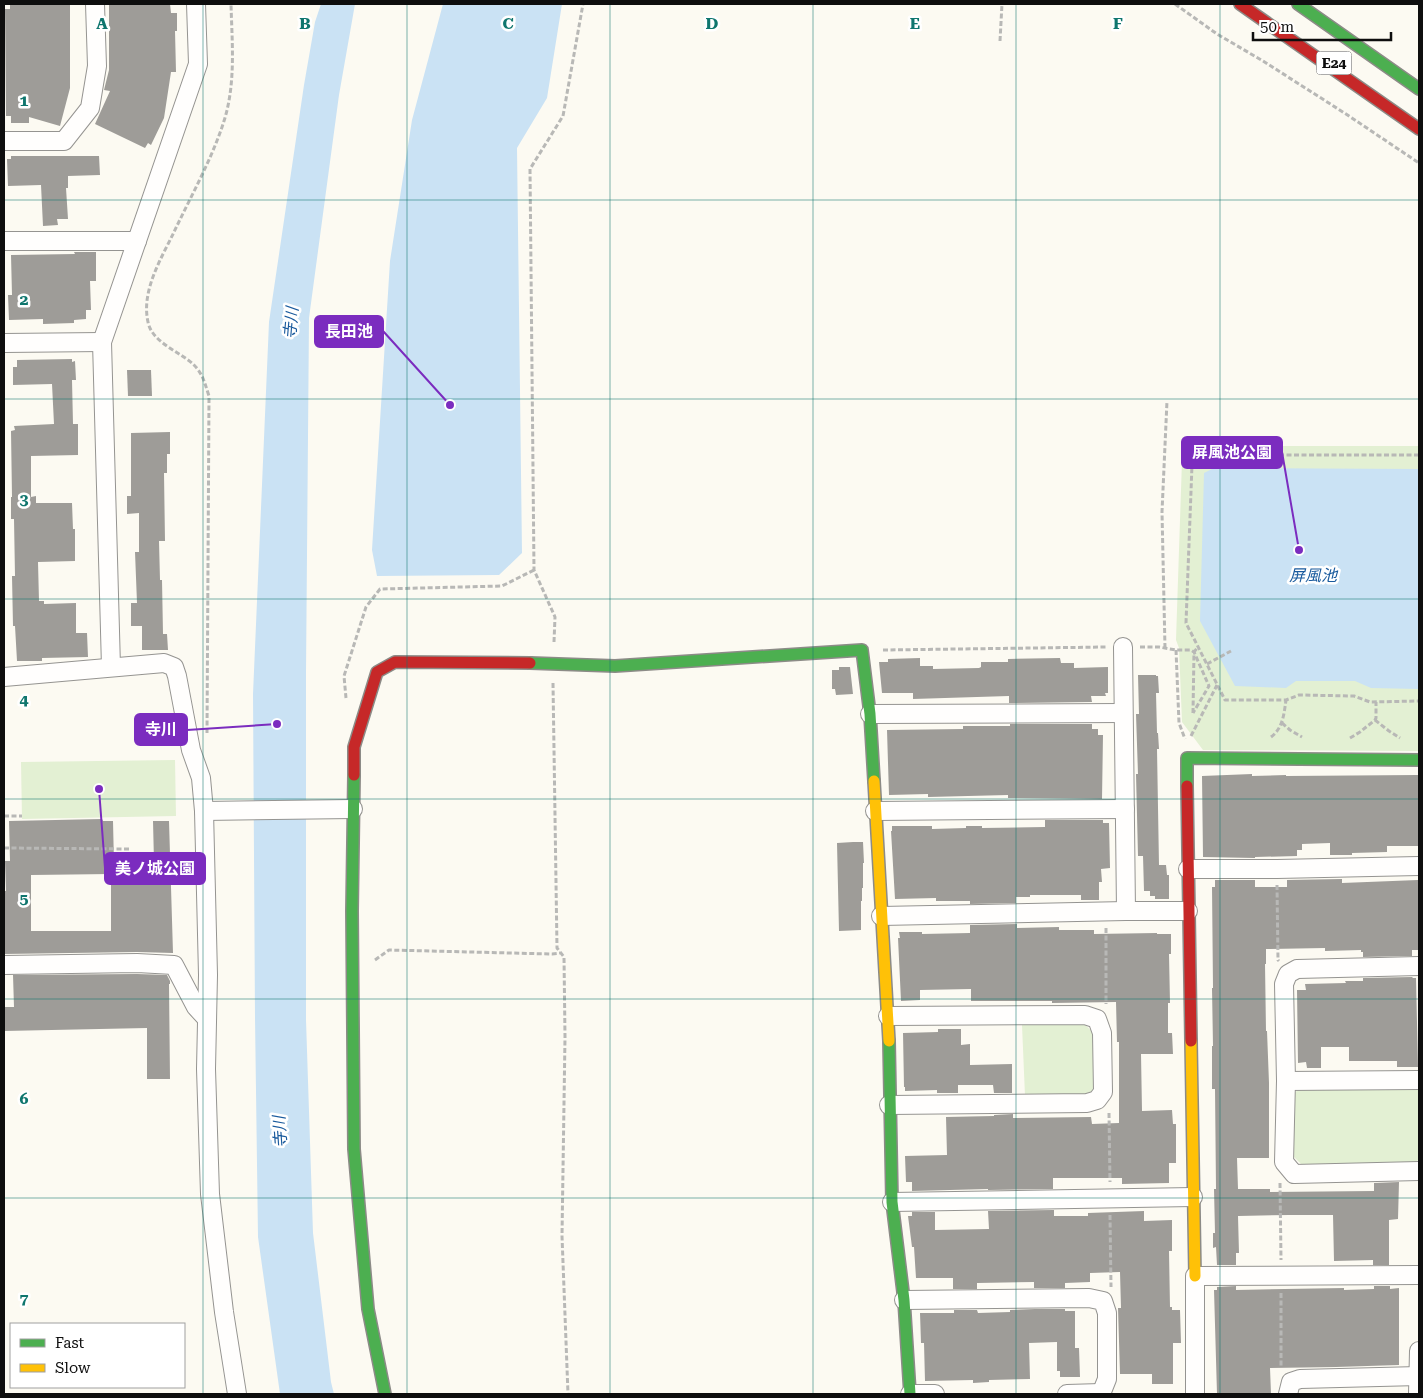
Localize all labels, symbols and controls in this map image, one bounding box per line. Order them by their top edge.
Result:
scale bar [1253,10,1390,42]
text: A [96,14,108,33]
text: B [299,14,311,33]
text: C [502,14,514,33]
text: D [706,14,719,33]
text: E [910,14,920,33]
text: F [1113,14,1123,33]
text: 50 m [1260,18,1295,36]
road number: E24 [1316,52,1352,74]
text: 1 [20,91,29,110]
text: 2 [20,290,29,309]
water label: 寺川 [280,304,302,340]
callout: 長田池 [315,316,383,347]
text: 長田池 [325,322,373,341]
callout: 屏風池公園 [1182,437,1282,468]
text: 屏風池公園 [1192,443,1272,462]
text: 3 [20,490,29,509]
water label: 屏風池 [1289,566,1339,585]
text: 4 [20,690,29,709]
callout: 寺川 [135,714,187,745]
text: 寺川 [145,720,177,739]
callout: 美ノ城公園 [105,853,205,884]
text: 美ノ城公園 [115,859,195,878]
text: 5 [20,889,29,908]
text: 6 [20,1089,29,1108]
water label: 寺川 [269,1113,291,1149]
text: 7 [20,1289,29,1308]
legend [10,1323,185,1388]
text: Fast [55,1334,85,1352]
text: Slow [55,1359,91,1377]

